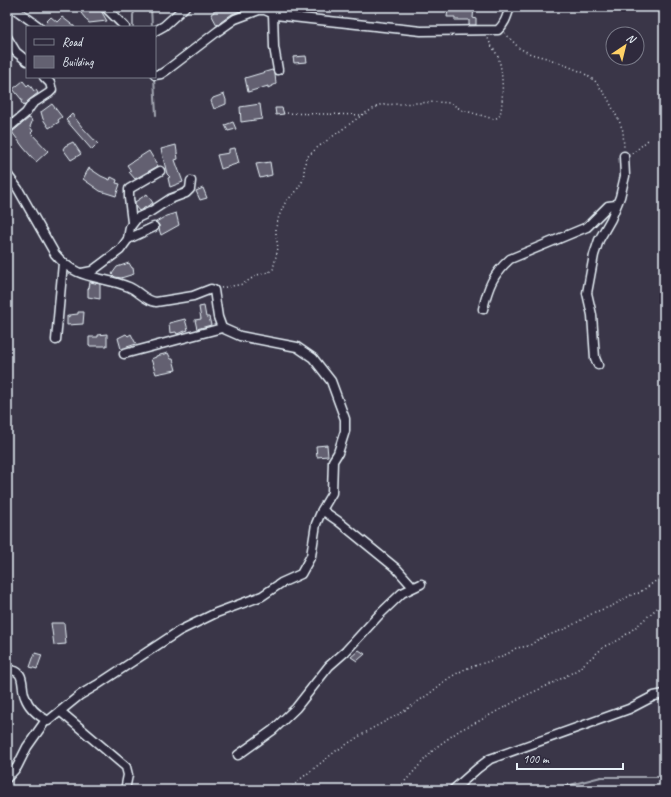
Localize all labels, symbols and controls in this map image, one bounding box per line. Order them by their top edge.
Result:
legend [26,26,156,78]
north arrow [605,26,645,66]
text: N [624,30,639,47]
text: Road [62,34,84,50]
text: Building [62,54,94,70]
scale bar [517,745,623,771]
text: 100 m [523,751,550,767]

